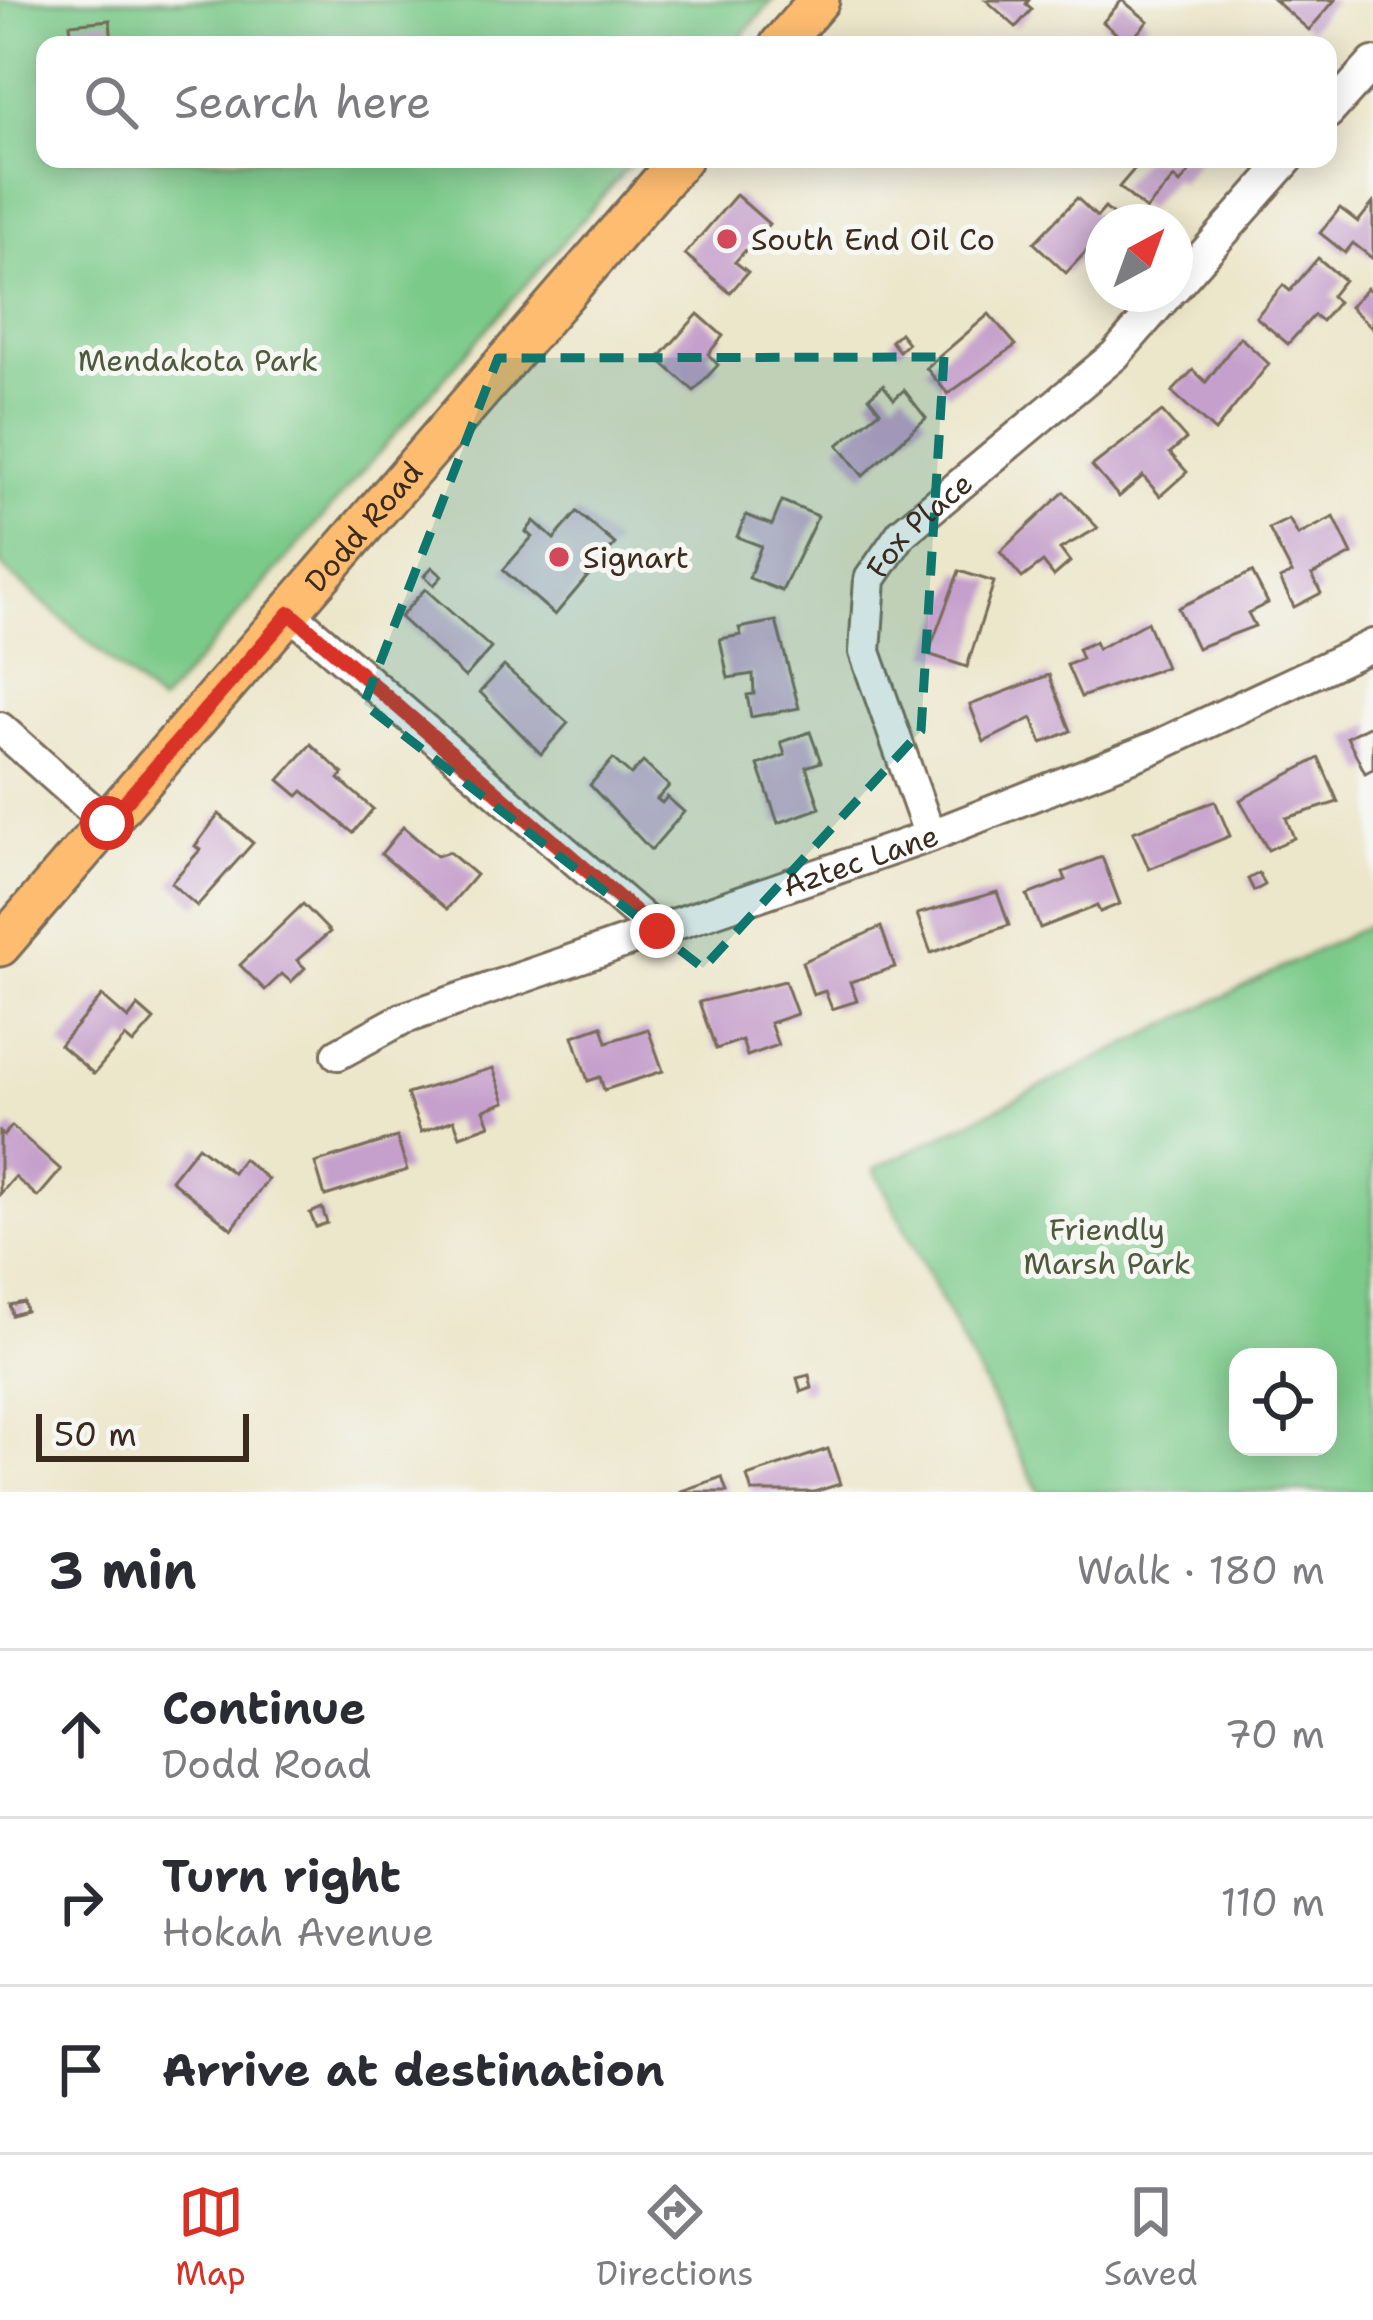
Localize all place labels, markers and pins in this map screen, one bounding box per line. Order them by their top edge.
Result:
place label: South End Oil Co [751,219,995,260]
marker: South End Oil Co [714,226,740,252]
place label: Signart [583,537,689,578]
marker: Signart [546,544,572,570]

